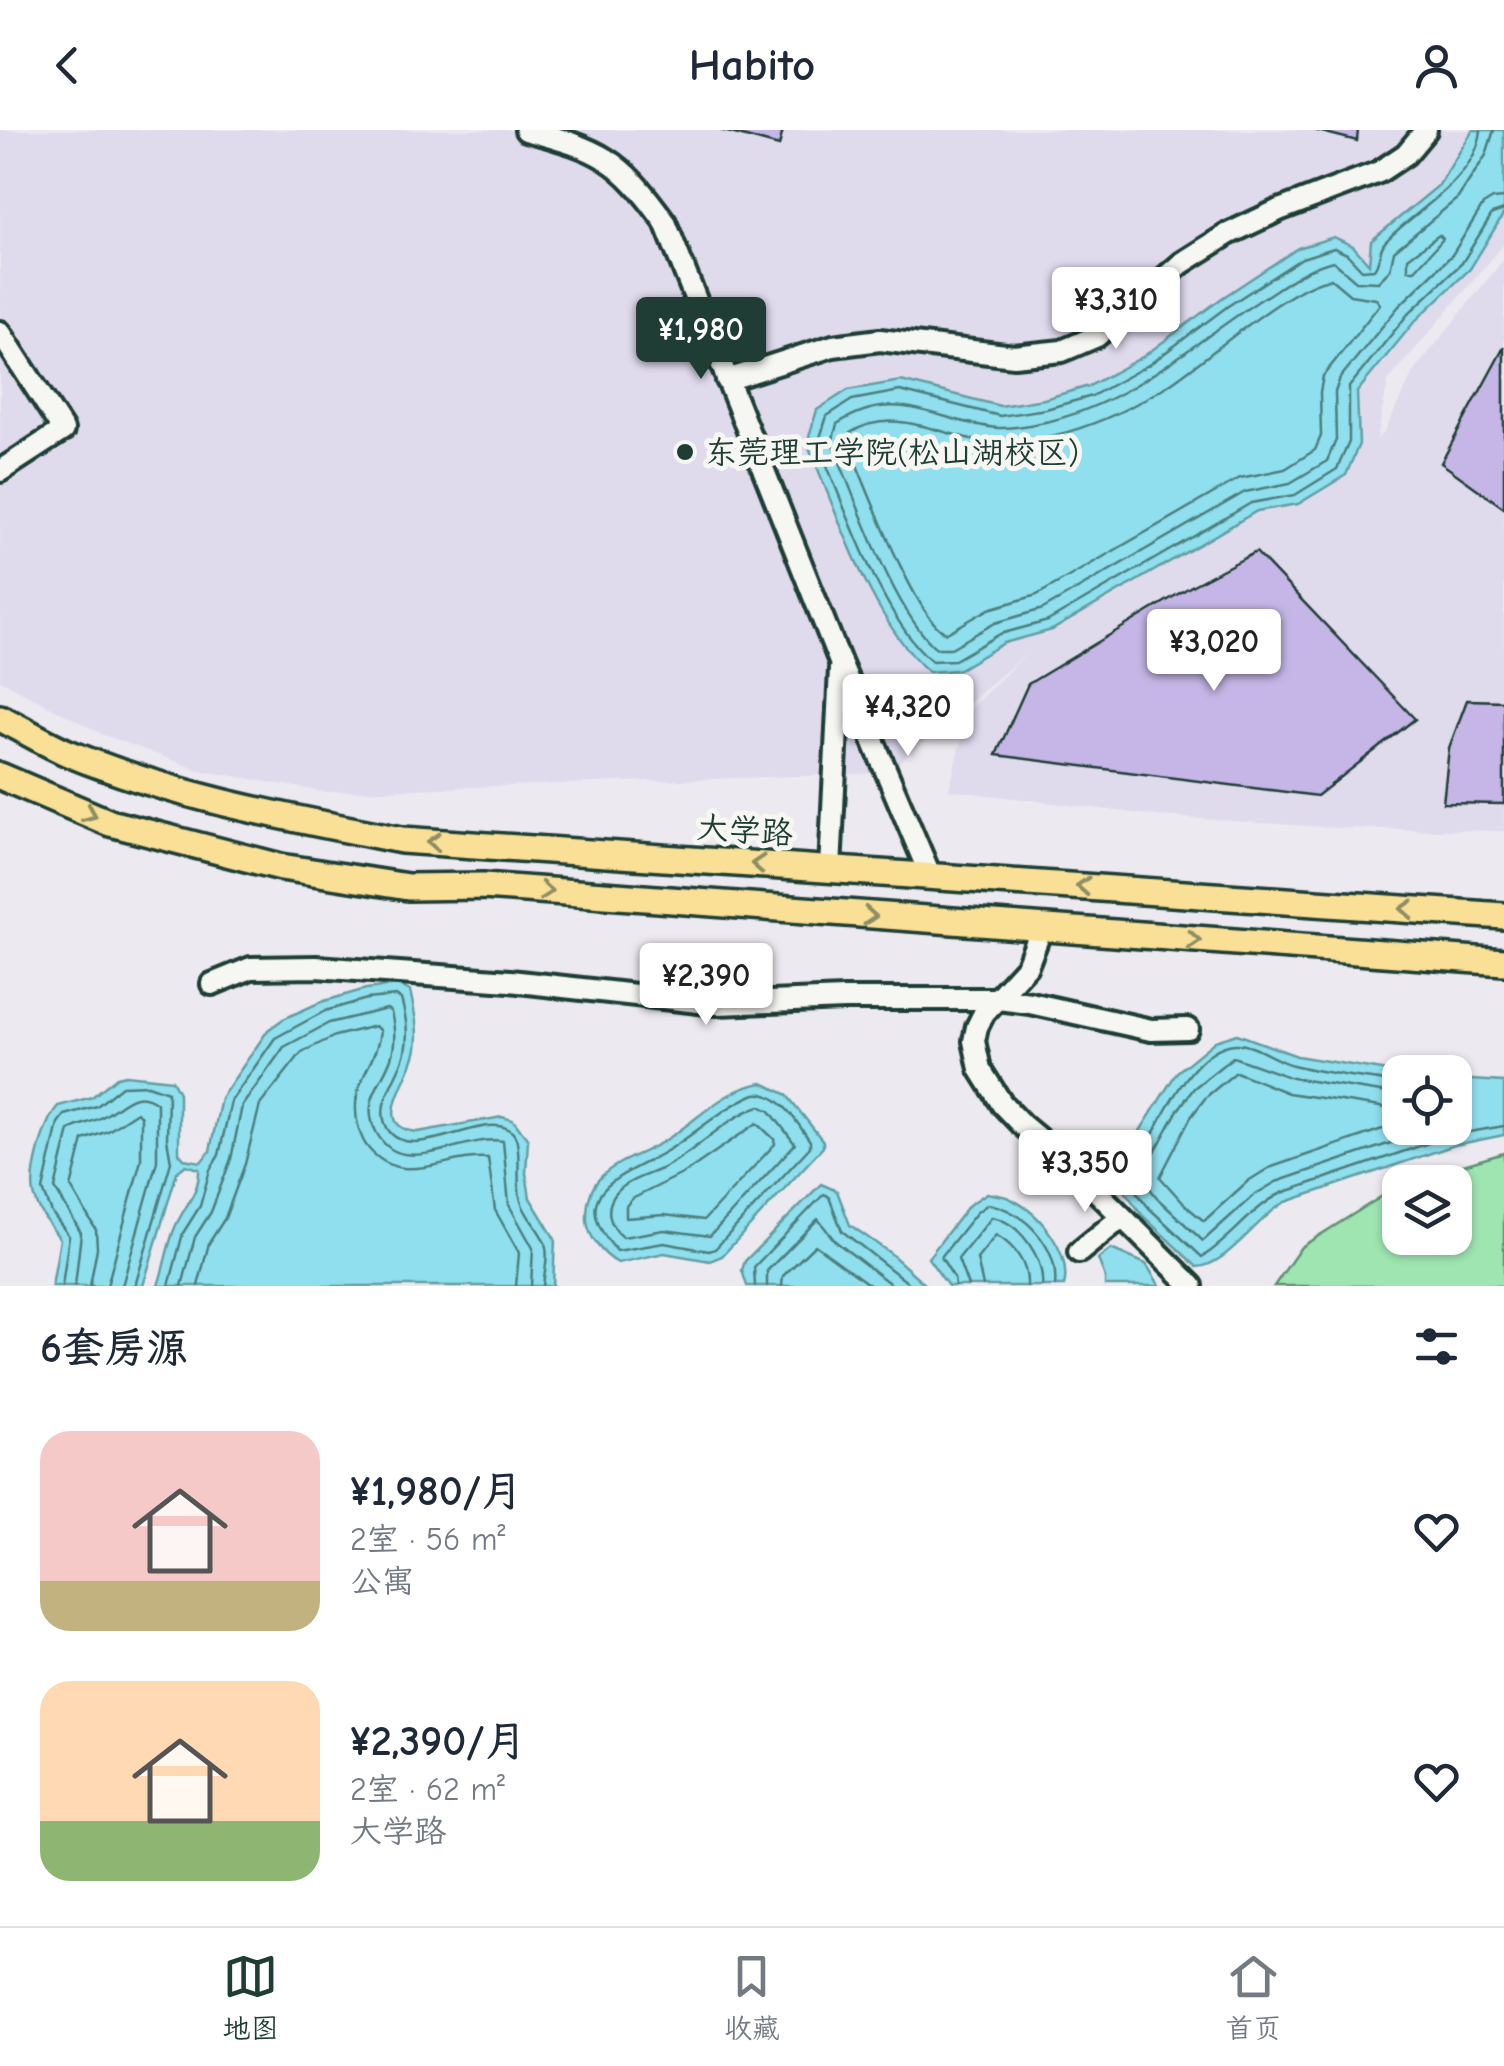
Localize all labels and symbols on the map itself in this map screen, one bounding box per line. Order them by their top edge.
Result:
pin: ¥3,310 [1035,267,1197,352]
pin: ¥1,980 [620,297,782,382]
place label: 东莞理工学院(松山湖校区) [705,434,1079,471]
marker: 东莞理工学院(松山湖校区) [674,441,696,463]
pin: ¥3,020 [1133,609,1295,694]
pin: ¥4,320 [827,674,989,759]
one-way arrow [79,802,97,822]
street label: 大学路 [696,809,794,852]
one-way arrow [426,832,442,853]
one-way arrow [750,854,766,875]
one-way arrow [1074,875,1090,897]
one-way arrow [538,879,554,901]
one-way arrow [1398,899,1414,920]
one-way arrow [862,905,878,927]
one-way arrow [1186,929,1202,950]
pin: ¥2,390 [625,943,787,1028]
pin: ¥3,350 [1004,1130,1166,1215]

